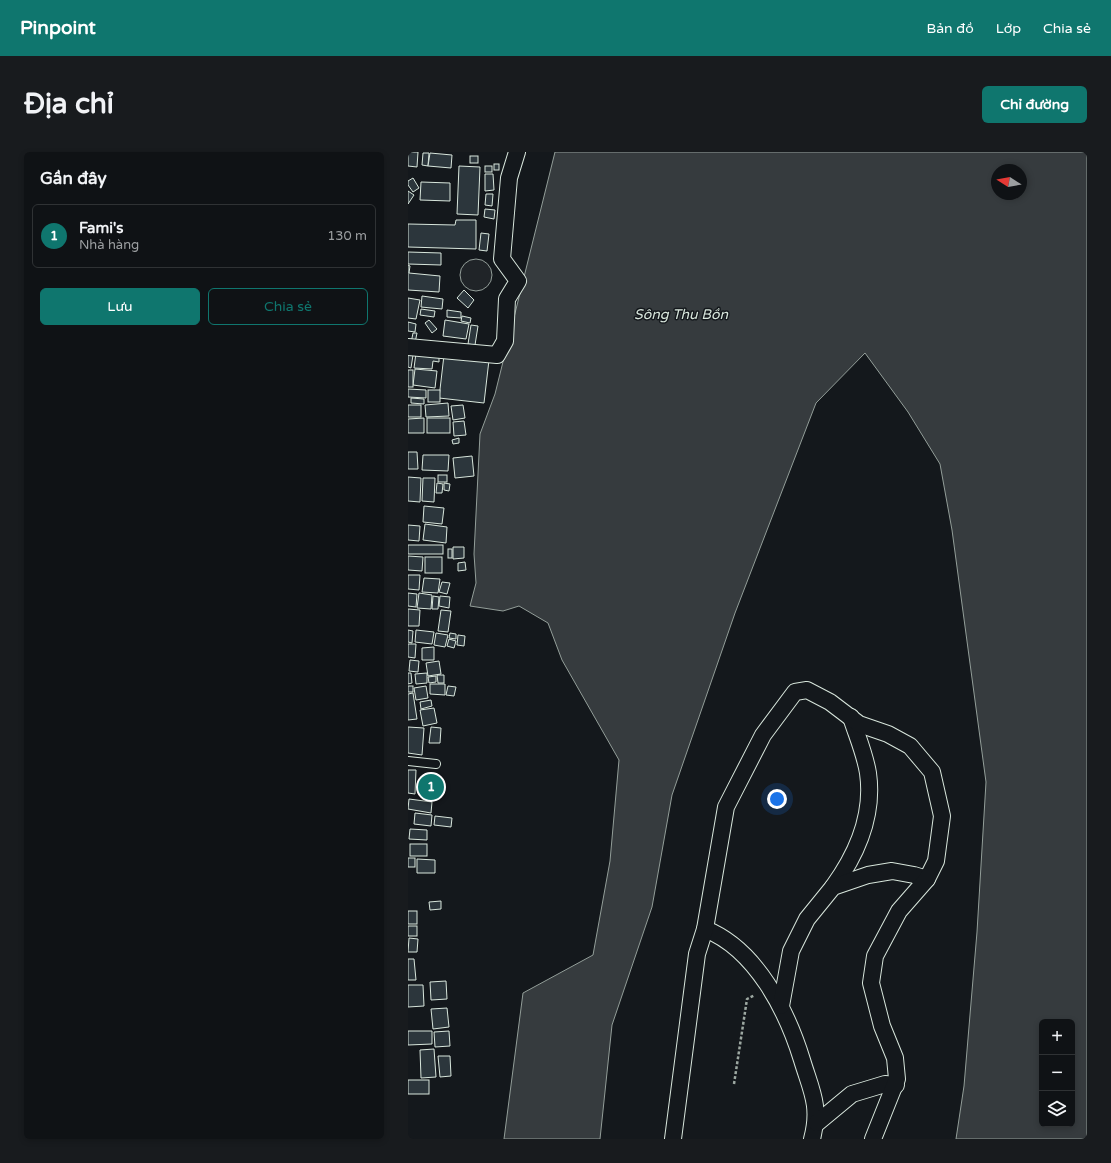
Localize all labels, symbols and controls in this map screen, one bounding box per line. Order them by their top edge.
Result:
text: Pinpoint [20,17,96,39]
text: Bản đồ [927,20,974,37]
text: Lớp [996,20,1021,37]
text: Chia sẻ [1043,20,1091,37]
button: Chỉ đường [982,86,1087,123]
text: Địa chỉ [24,87,114,121]
north arrow [991,164,1027,200]
text: Gần đây [40,168,107,189]
text: Fami's [79,219,123,237]
text: 1 [50,228,58,244]
text: 130 m [327,228,367,244]
text: Nhà hàng [79,237,139,253]
button: Lưu [40,288,200,325]
button: Chia sẻ [208,288,368,325]
water label: Sông Thu Bồn [634,306,728,323]
pin: 1 [418,772,444,802]
your location [767,789,787,809]
map controls [1039,1019,1075,1127]
button: + [1039,1019,1075,1055]
button: − [1039,1055,1075,1091]
button: layers [1039,1091,1075,1127]

